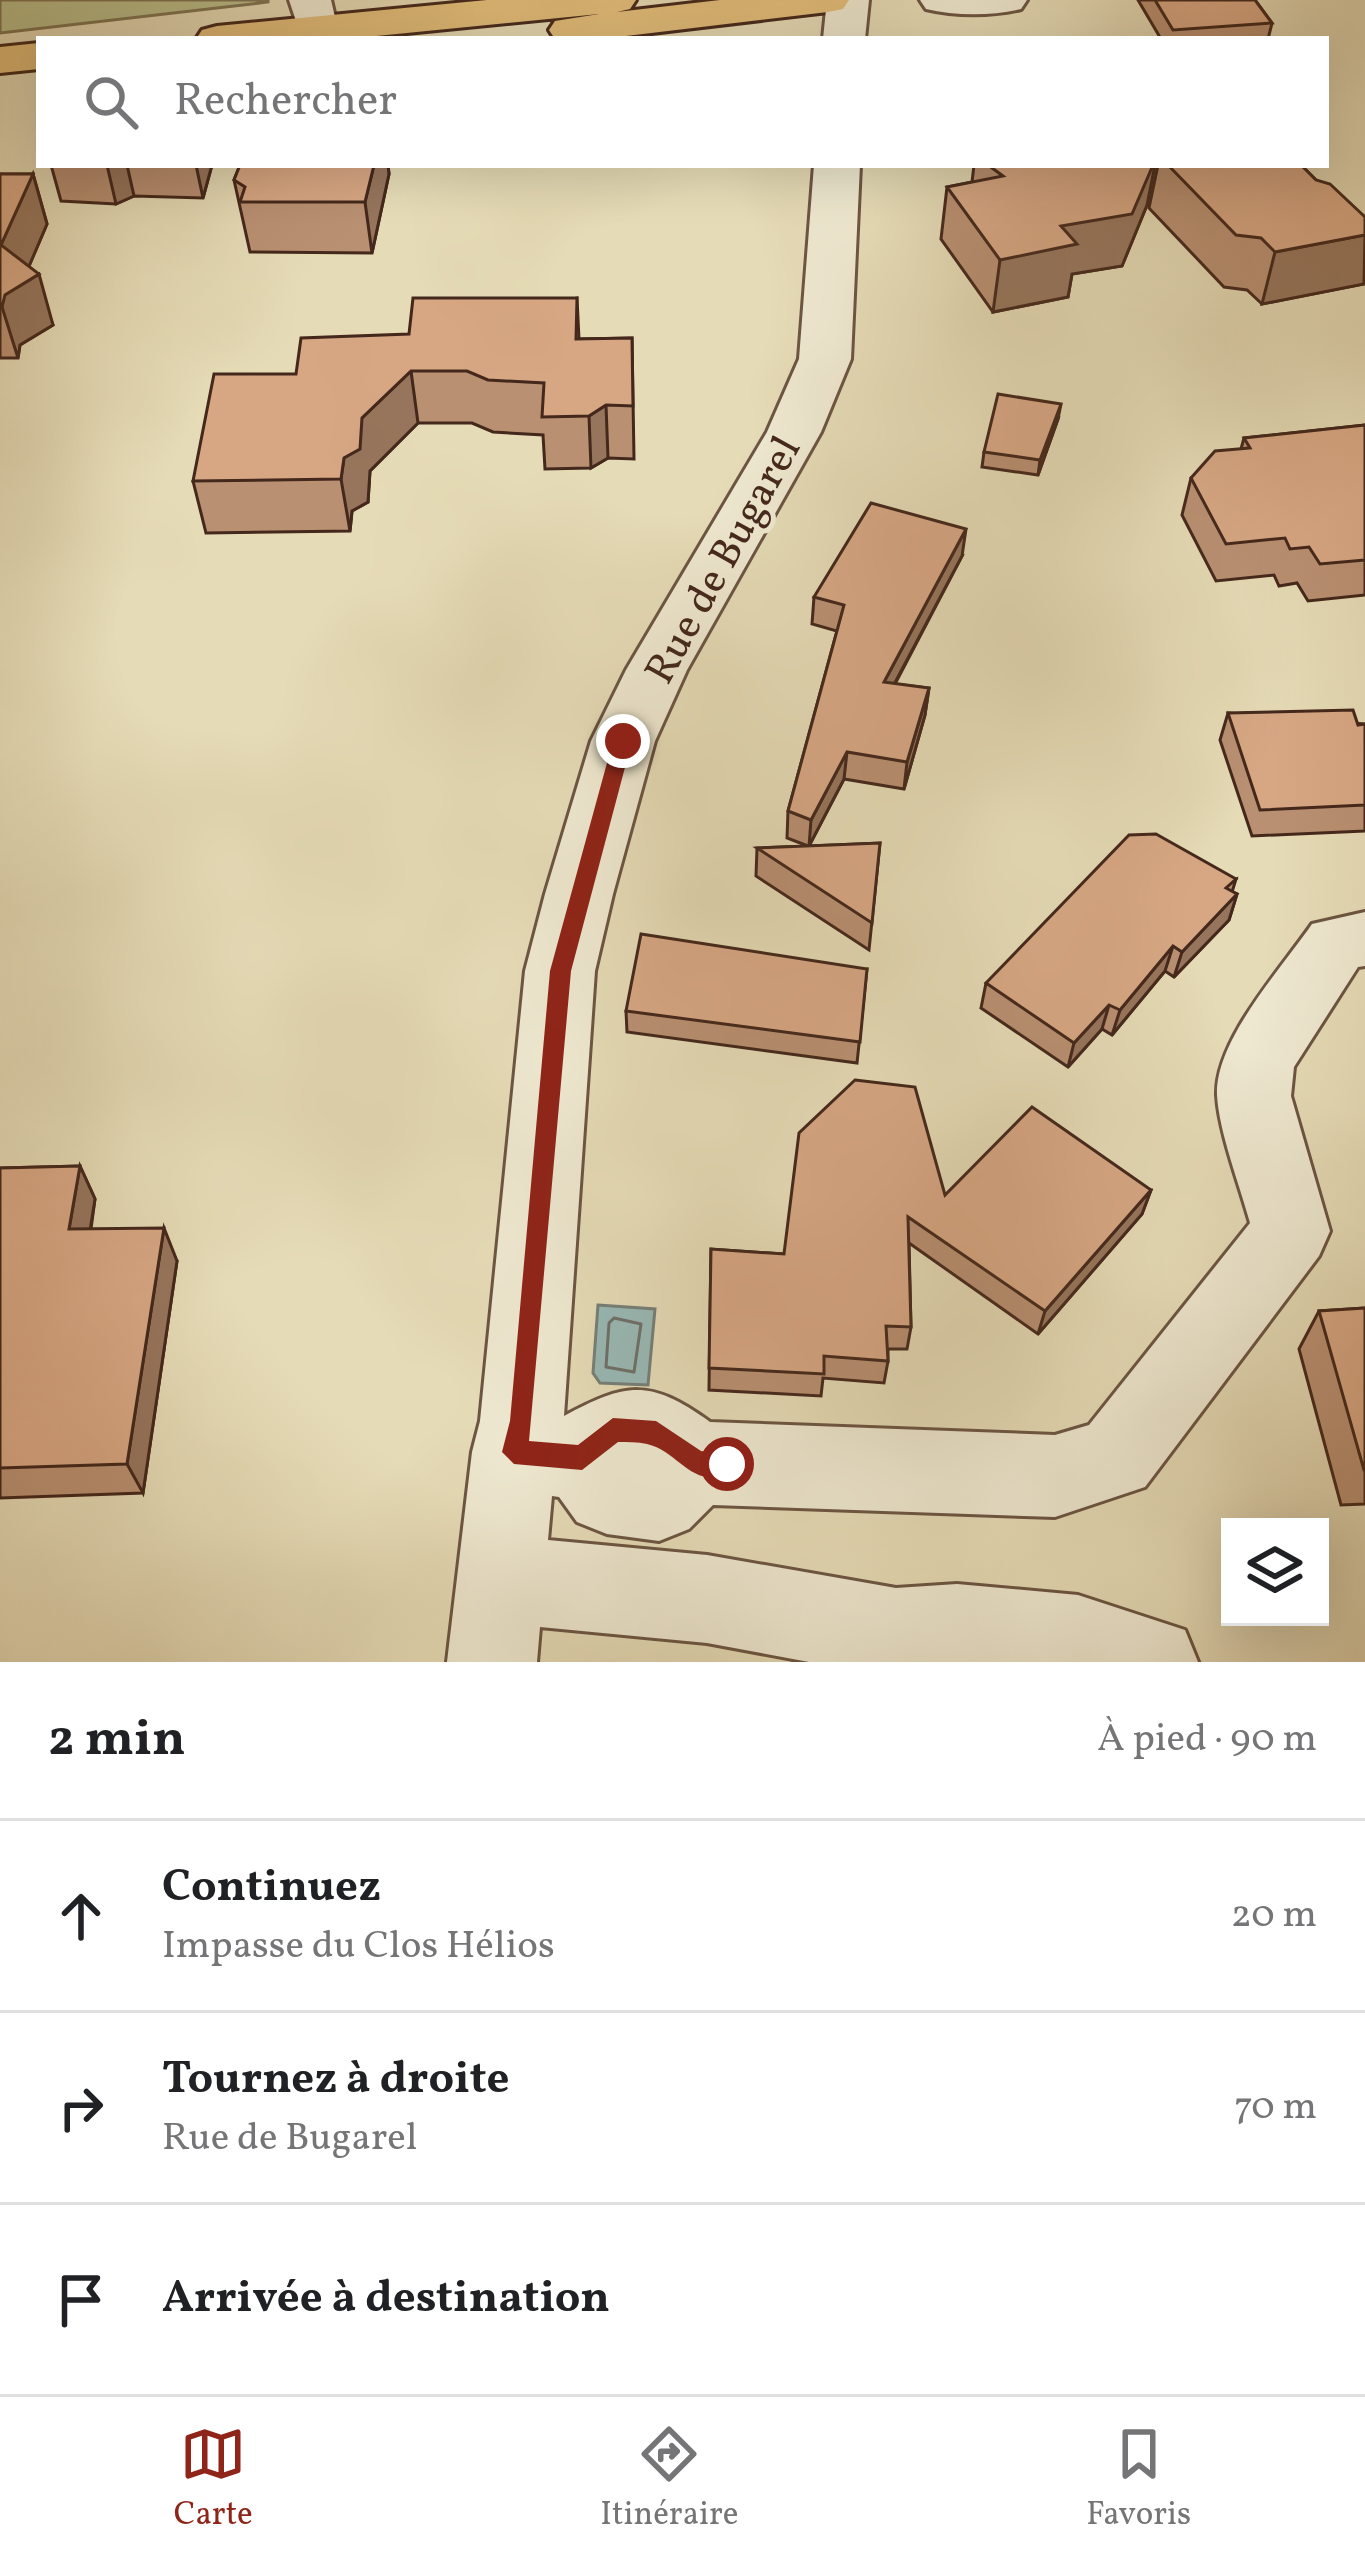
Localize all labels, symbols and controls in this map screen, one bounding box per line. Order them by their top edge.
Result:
search box [36,36,1329,168]
icon: search [78,69,144,135]
text: Rechercher [174,71,397,134]
street label: Rue de Bugarel [632,427,817,696]
route end [596,714,650,768]
route start [700,1437,754,1491]
map controls [1221,1518,1329,1626]
button: layers [1221,1518,1329,1626]
text: 2 min [48,1705,186,1776]
text: À pied · 90 m [1097,1713,1317,1767]
text: Continuez [162,1857,381,1920]
icon: ahead [48,1883,114,1949]
text: 20 m [1231,1889,1317,1943]
text: Impasse du Clos Hélios [162,1920,555,1974]
text: Tournez à droite [162,2049,510,2112]
icon: right [48,2075,114,2141]
text: 70 m [1234,2081,1317,2135]
text: Rue de Bugarel [162,2112,417,2166]
icon: arrive [48,2267,114,2333]
text: Arrivée à destination [162,2268,610,2331]
tab: Carte [174,2421,253,2539]
tab: Itinéraire [600,2421,739,2539]
tab: Favoris [1086,2421,1191,2539]

